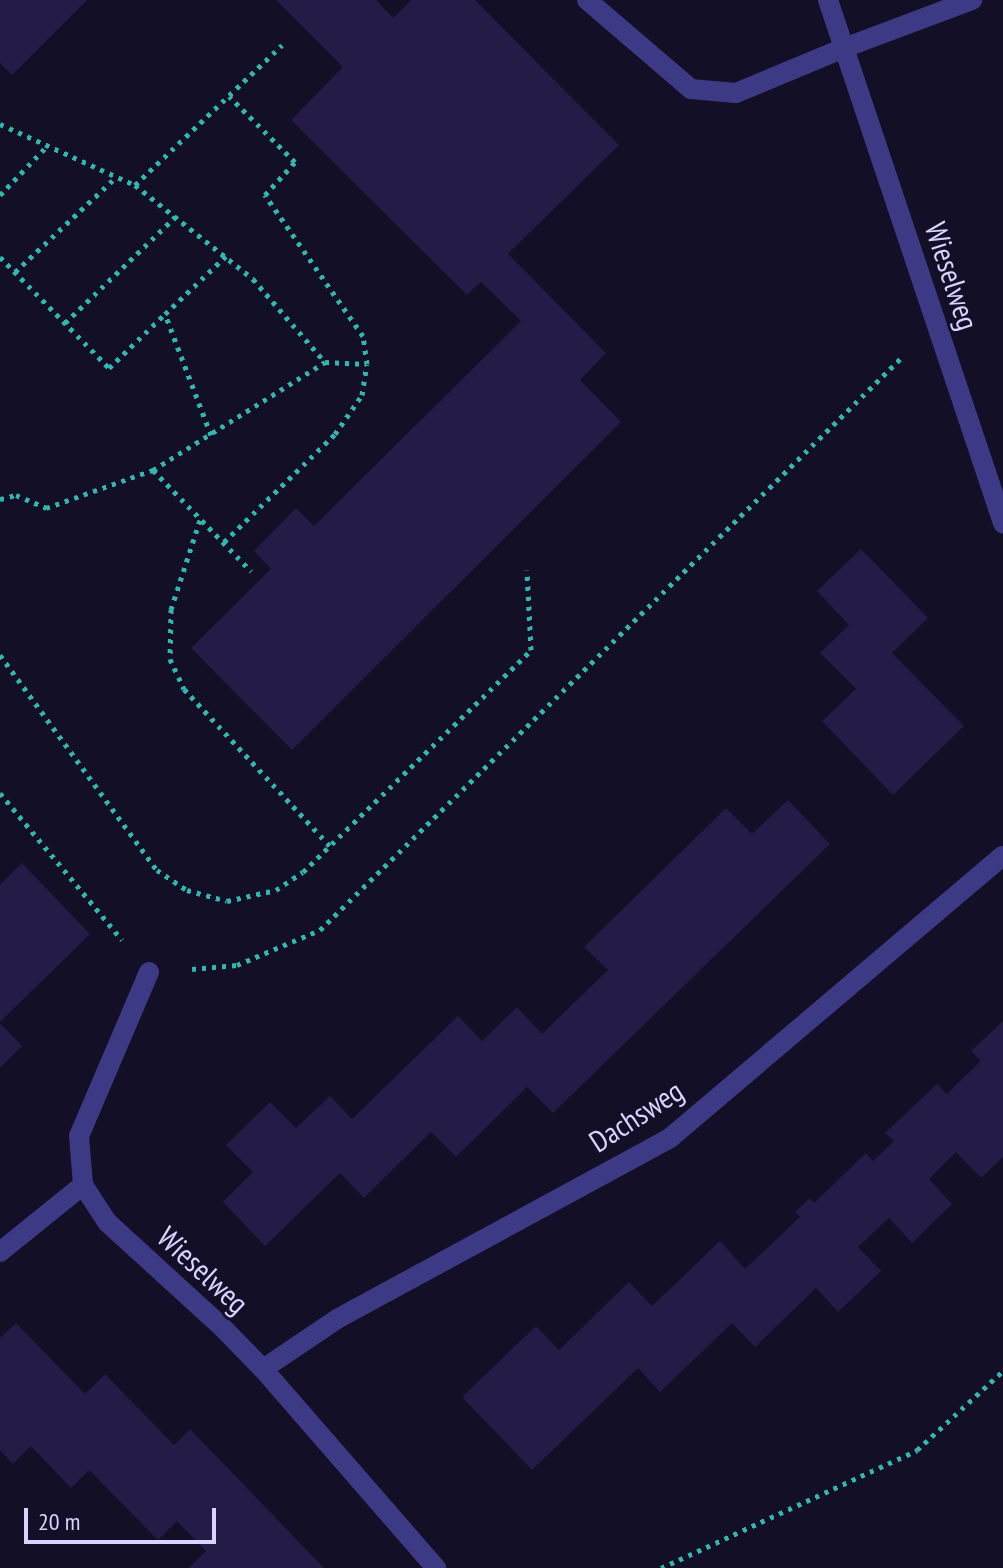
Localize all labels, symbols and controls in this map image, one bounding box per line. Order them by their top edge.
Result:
street label: Wieselweg [918,218,986,334]
street label: Dachsweg [582,1072,690,1160]
street label: Wieselweg [150,1219,256,1321]
scale bar [28,1492,220,1542]
text: 20 m [38,1506,80,1537]

